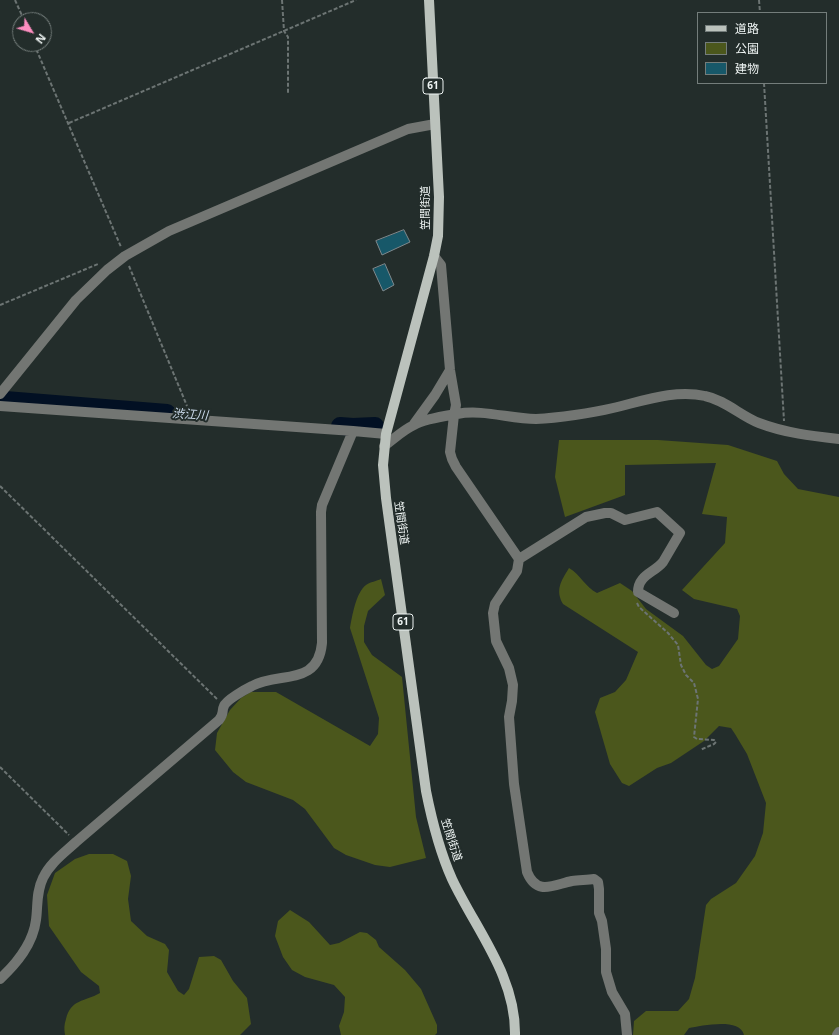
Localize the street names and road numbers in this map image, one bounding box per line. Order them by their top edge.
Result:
road number: 61 [423,78,443,94]
street label: 笠間街道 [419,186,433,230]
street label: 笠間街道 [391,500,411,546]
road number: 61 [393,614,413,630]
street label: 笠間街道 [438,817,464,863]

